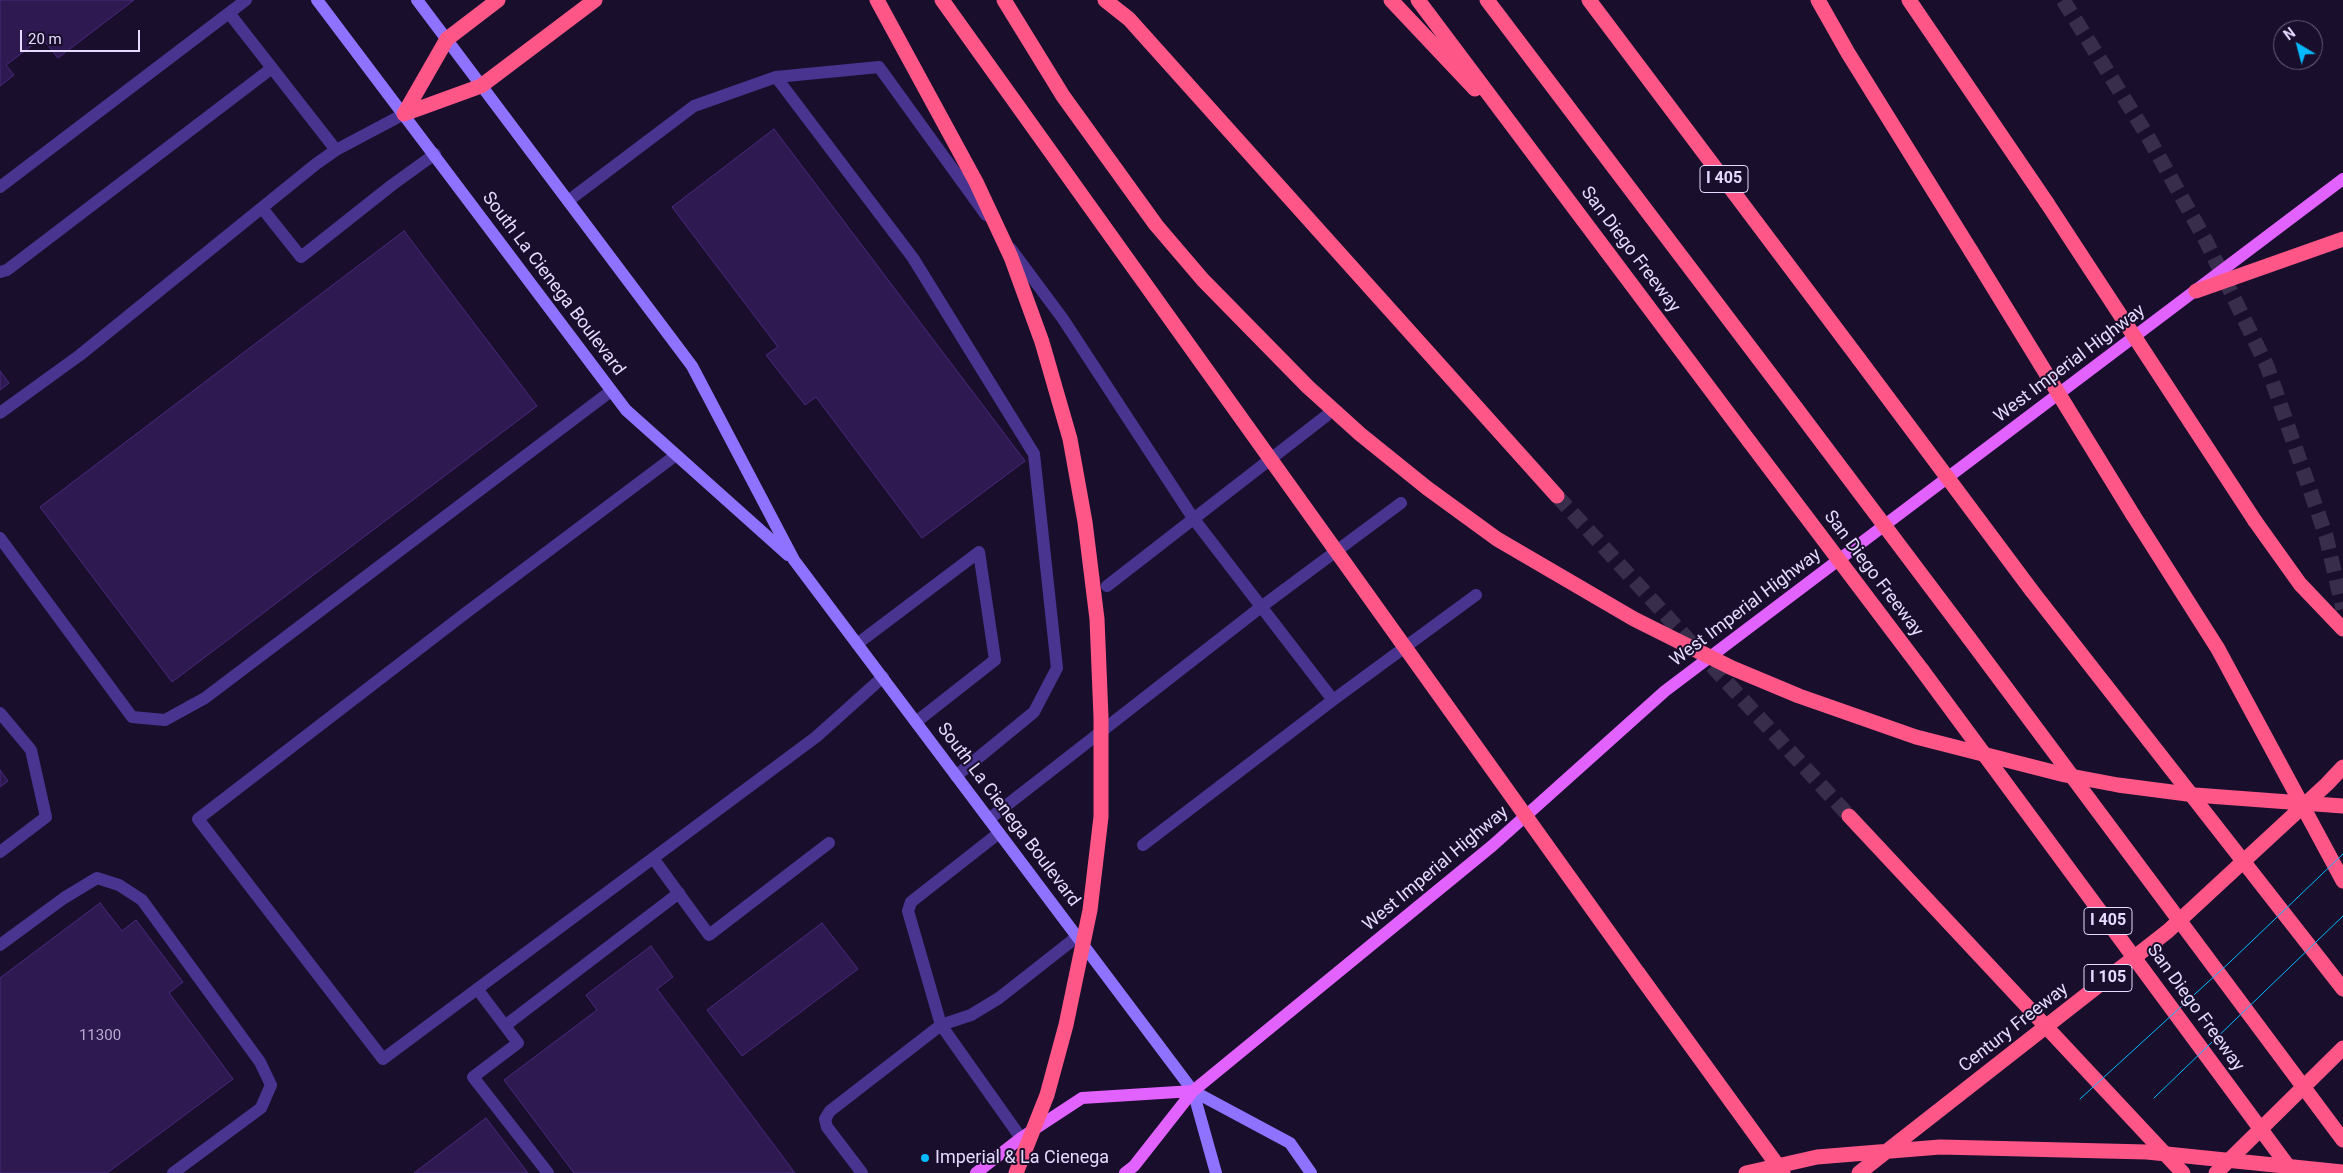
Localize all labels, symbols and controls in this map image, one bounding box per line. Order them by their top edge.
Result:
scale bar [22,20,142,52]
north arrow [2273,20,2323,70]
text: N [2281,24,2298,43]
text: 20 m [28,30,62,48]
road number: I 405 [1700,165,1748,192]
street label: San Diego Freeway [1576,183,1684,317]
street label: South La Cienega Boulevard [477,188,629,380]
street label: West Imperial Highway [1990,300,2150,428]
street label: San Diego Freeway [1819,507,1927,641]
street label: West Imperial Highway [1666,544,1826,672]
street label: South La Cienega Boulevard [932,719,1084,911]
street label: West Imperial Highway [1359,802,1513,936]
road number: I 405 [2084,908,2132,934]
street label: San Diego Freeway [2142,940,2248,1076]
road number: I 105 [2084,964,2132,991]
street label: Century Freeway [1955,979,2073,1077]
house number: 11300 [79,1027,121,1045]
place label: Imperial & La Cienega [935,1147,1109,1169]
marker: Imperial & La Cienega [919,1152,931,1164]

